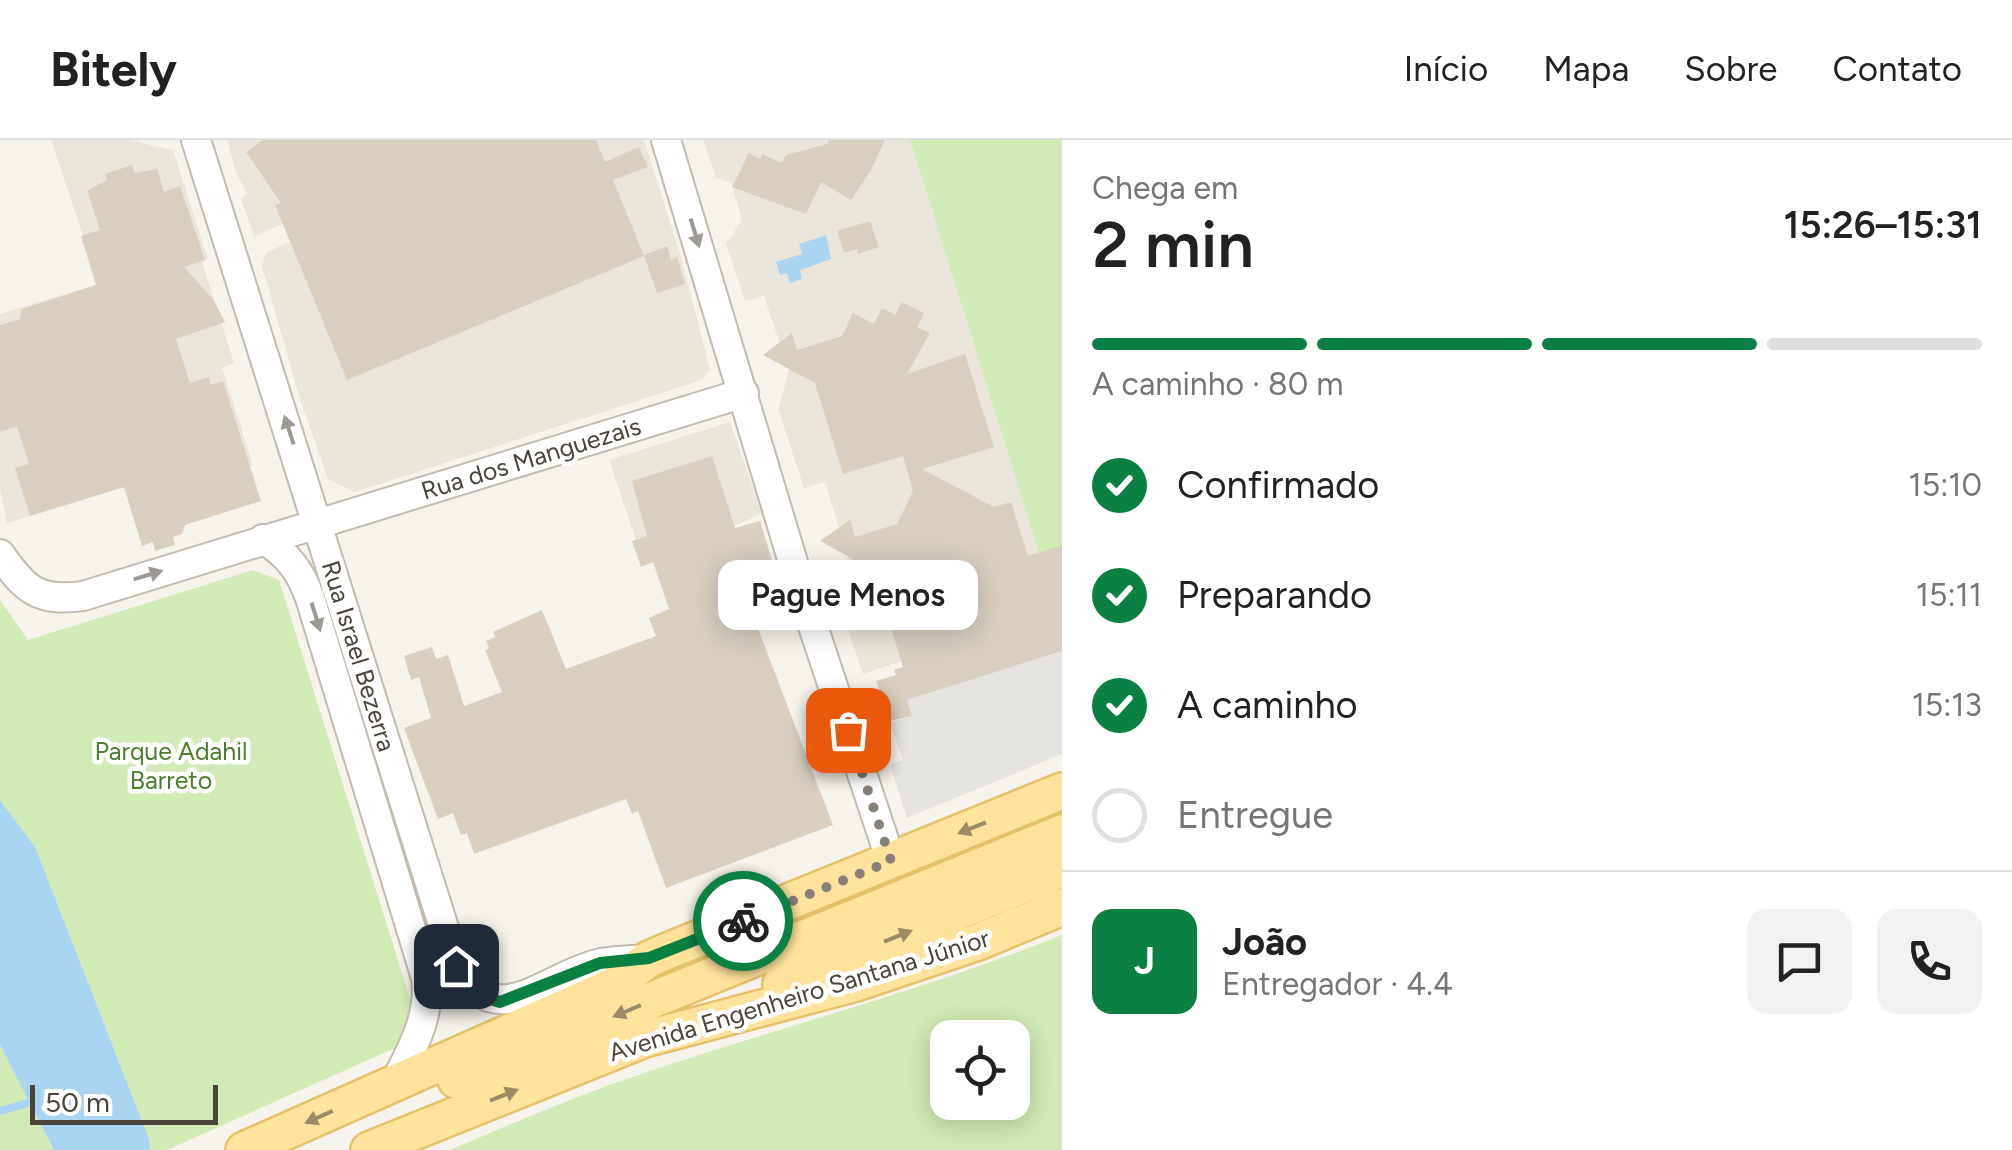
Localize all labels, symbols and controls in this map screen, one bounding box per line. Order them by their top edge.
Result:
text: Bitely [50,40,177,98]
text: Início [1404,48,1488,90]
text: Mapa [1543,48,1629,90]
text: Sobre [1684,48,1777,90]
text: Contato [1832,48,1962,90]
text: Chega em [1092,169,1238,207]
text: 15:26–15:31 [1784,202,1982,248]
text: 2 min [1092,205,1254,283]
one-way arrow [688,218,703,249]
text: A caminho · 80 m [1092,365,1343,403]
street label: Rua dos Manguezais [418,410,644,506]
one-way arrow [280,414,295,444]
icon: check [1092,458,1147,513]
text: Confirmado [1177,462,1379,508]
text: 15:10 [1909,466,1982,504]
street label: Rua Israel Bezerra [316,557,402,755]
callout: Pague Menos [718,560,978,630]
one-way arrow [134,567,164,582]
icon: check [1092,568,1147,623]
text: Preparando [1177,572,1372,618]
text: Pague Menos [751,576,945,614]
text: 15:11 [1916,576,1982,614]
one-way arrow [309,602,324,632]
icon: check [1092,678,1147,733]
text: A caminho [1177,682,1358,728]
text: 15:13 [1912,686,1982,724]
pin [806,688,891,773]
icon: bag [821,703,876,758]
park label: Parque Adahil Barreto [94,736,248,795]
text: Entregue [1177,792,1333,838]
one-way arrow [957,820,987,836]
courier [693,871,793,971]
icon: bike [716,894,771,949]
button: chat [1747,909,1852,1014]
button: phone [1877,909,1982,1014]
text: João [1222,919,1307,965]
street label: Avenida Engenheiro Santana Júnior [605,923,993,1067]
pin [414,924,499,1009]
one-way arrow [883,928,913,944]
text: J [1134,938,1155,984]
icon: home [429,939,484,994]
text: Entregador · 4.4 [1222,965,1453,1003]
one-way arrow [612,1003,642,1019]
map controls [930,1020,1030,1120]
button: locate [930,1020,1030,1120]
scale bar [30,1080,218,1124]
text: 50 m [45,1085,110,1119]
one-way arrow [489,1087,519,1103]
one-way arrow [304,1109,334,1125]

